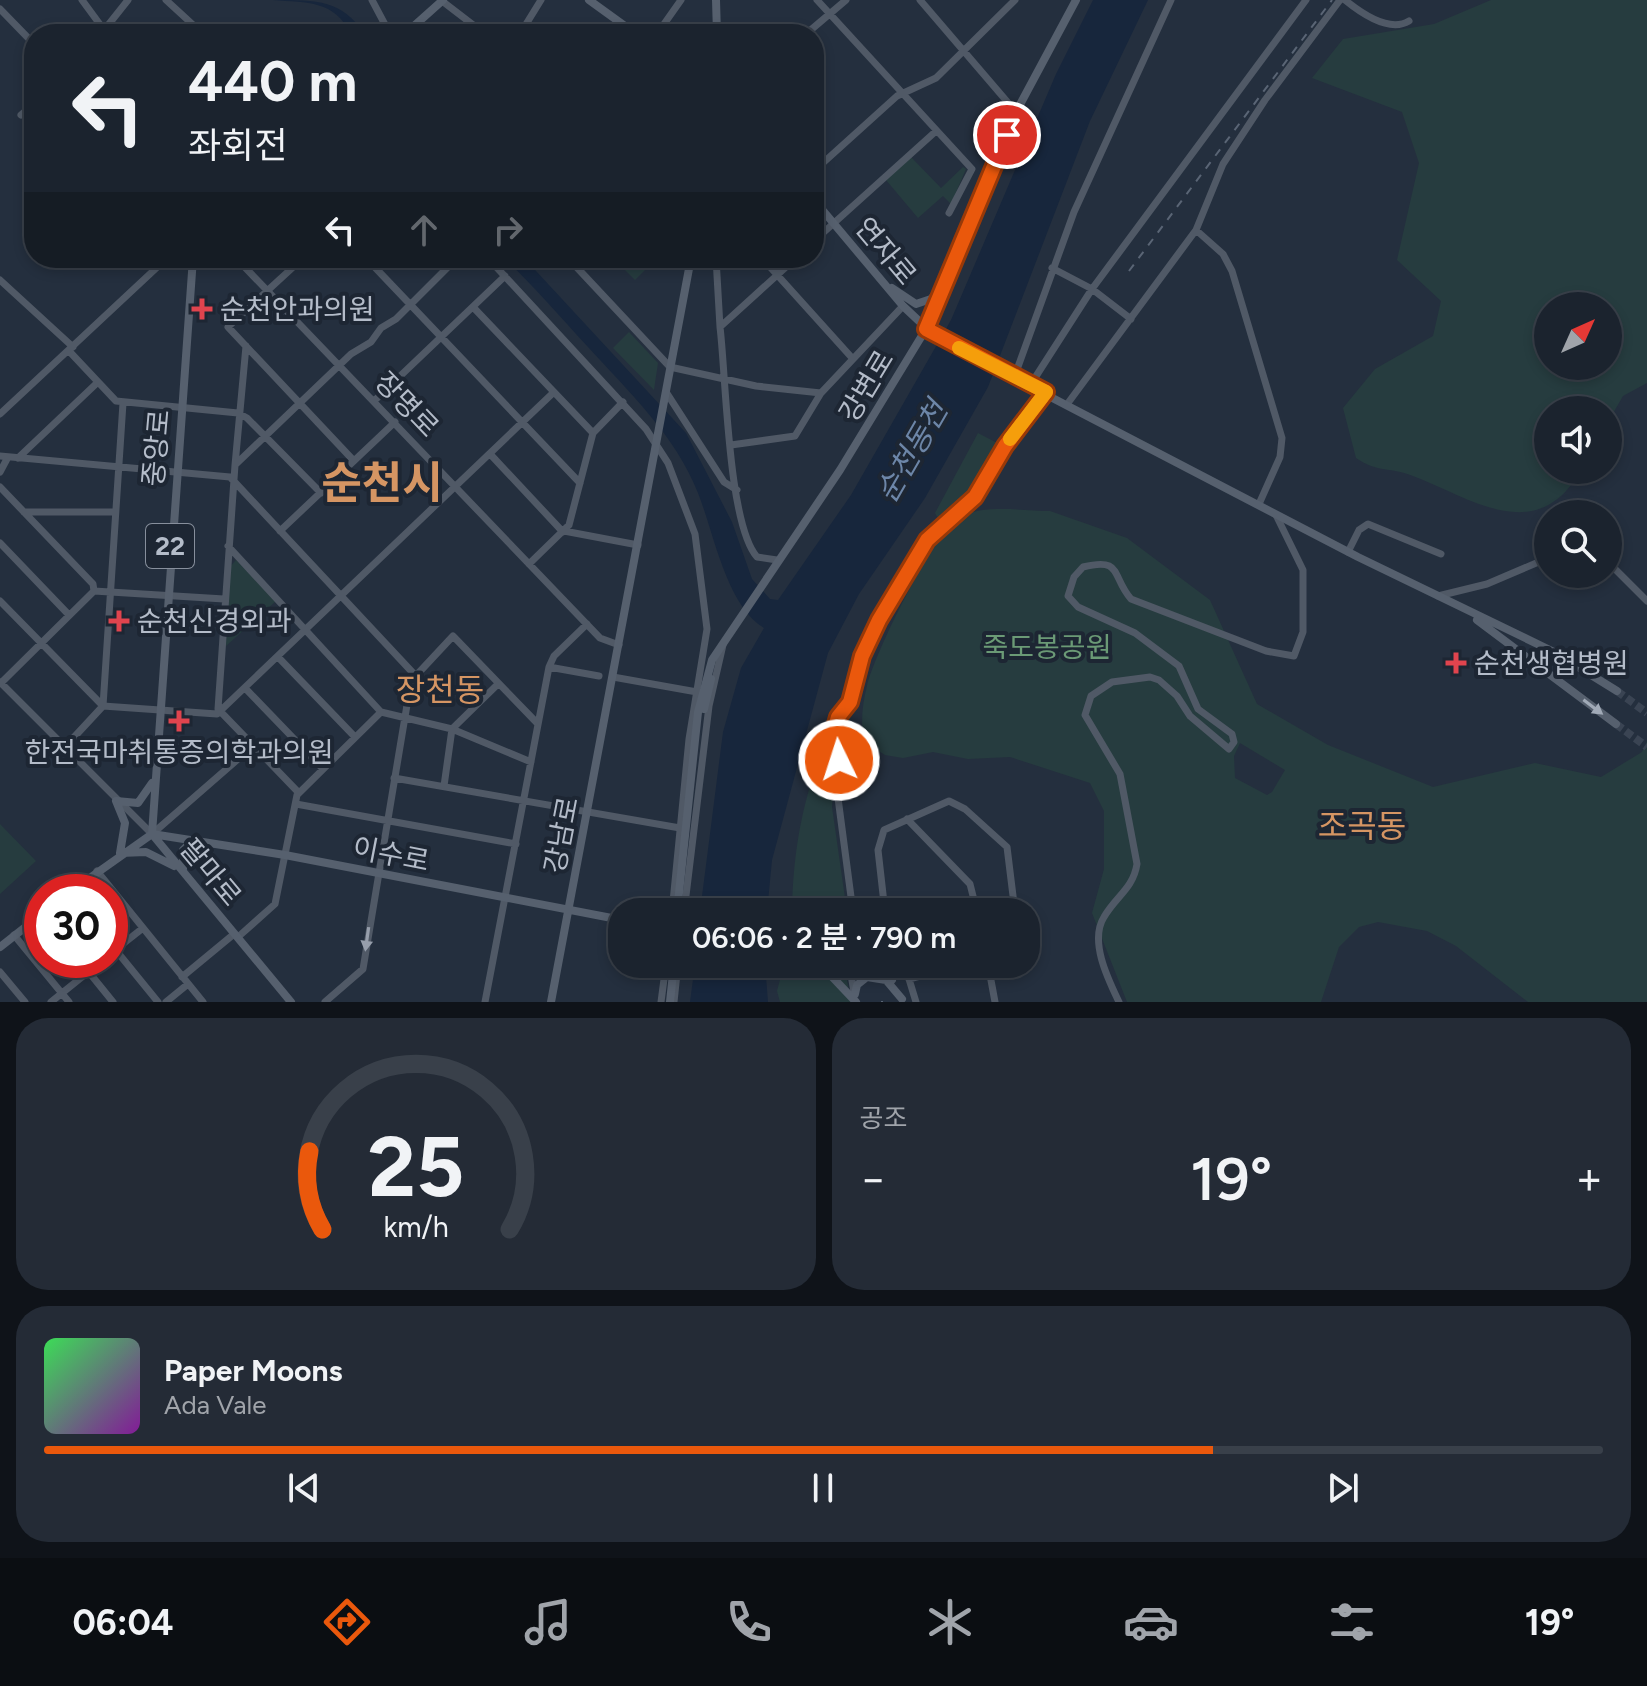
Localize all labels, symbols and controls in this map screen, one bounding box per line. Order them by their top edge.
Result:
text: 440 m [188,48,357,115]
icon: left [56,56,160,160]
pin [973,101,1041,169]
icon: arrive [985,113,1029,157]
text: 좌회전 [188,124,287,167]
icon: left [318,208,362,252]
icon: ahead [402,208,446,252]
icon: right [486,208,530,252]
street label: 연자로 [848,210,924,292]
place label: 순천안과의원 [220,292,375,326]
north arrow [1534,292,1622,380]
map controls [1534,292,1622,588]
marker: 순천안과의원 [191,298,213,320]
street label: 강변로 [832,344,900,428]
street label: 장명로 [368,364,446,444]
water label: 순천동천 [868,392,957,509]
button: sound [1534,396,1622,484]
street label: 중앙로 [136,408,176,488]
district label: 순천시 [321,456,443,509]
button: search [1534,500,1622,588]
road number: 22 [146,524,194,568]
place label: 순천신경외과 [137,604,292,638]
marker: 순천신경외과 [108,610,130,632]
park label: 죽도봉공원 [983,630,1111,664]
place label: 순천생협병원 [1474,646,1629,680]
marker: 순천생협병원 [1445,652,1467,674]
district label: 장천동 [396,671,484,709]
one-way arrow [1582,699,1604,715]
marker: 한전국마취통증의학과의원 [168,710,190,732]
position arrow [797,718,881,802]
place label: 한전국마취통증의학과의원 [24,735,334,769]
street label: 강남로 [537,794,585,876]
district label: 조곡동 [1318,807,1406,845]
street label: 이수로 [350,830,432,878]
street label: 팔마로 [173,831,249,913]
speed limit sign: 30 [24,874,128,978]
text: 06:06 · 2 분 · 790 m [692,919,956,956]
one-way arrow [360,927,373,952]
text: 공조 [860,1102,907,1134]
text: 25 [368,1117,464,1217]
text: 19° [1190,1143,1272,1215]
text: − [860,1152,887,1205]
text: + [1576,1152,1603,1205]
text: km/h [383,1210,448,1244]
text: Paper Moons [164,1352,343,1389]
text: Ada Vale [164,1389,267,1421]
icon: previous [282,1466,326,1510]
icon: pause [801,1466,845,1510]
icon: next [1321,1466,1365,1510]
icon: directions [319,1594,375,1650]
icon: music [520,1594,576,1650]
icon: phone [721,1594,777,1650]
icon: climate [922,1594,978,1650]
icon: car [1123,1594,1179,1650]
icon: filters [1324,1594,1380,1650]
text: 06:04 [73,1601,174,1644]
text: 19° [1525,1601,1574,1644]

